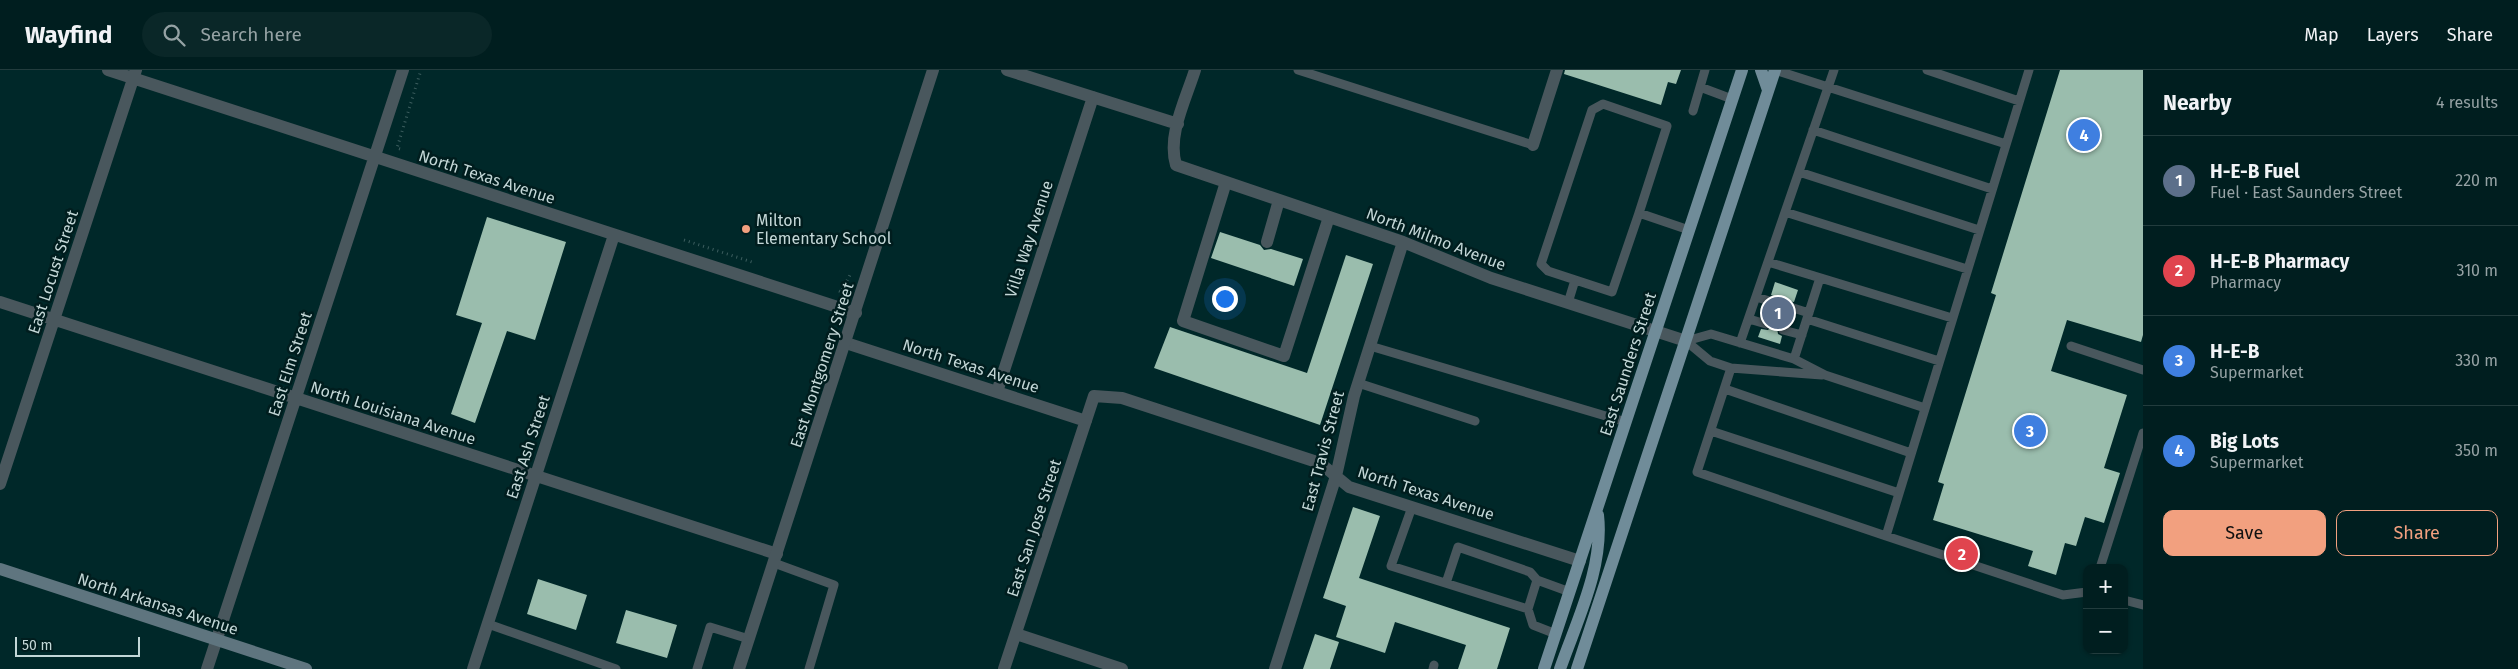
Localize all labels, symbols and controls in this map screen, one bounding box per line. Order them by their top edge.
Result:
search box [142,12,492,57]
text: Wayfind [25,21,112,49]
icon: search [160,21,188,49]
text: Search here [200,23,302,46]
text: Map [2304,24,2339,46]
text: Layers [2367,24,2419,46]
text: Share [2447,24,2493,46]
text: Nearby [2163,90,2231,116]
text: 4 results [2436,93,2498,112]
pin: 4 [2068,116,2100,154]
street label: North Texas Avenue [416,146,558,208]
text: H-E-B Fuel [2210,160,2300,183]
text: 1 [2175,171,2183,190]
text: 220 m [2455,171,2498,190]
street label: Villa Way Avenue [1001,178,1057,300]
text: Fuel · East Saunders Street [2210,183,2402,202]
street label: North Milmo Avenue [1364,204,1508,274]
street label: East Locust Street [24,208,82,336]
place label: Milton Elementary School [756,211,892,248]
marker: Milton Elementary School [740,223,752,235]
text: H-E-B Pharmacy [2210,250,2349,273]
text: 2 [2175,261,2183,280]
text: 310 m [2457,261,2498,280]
text: Pharmacy [2210,273,2281,292]
street label: East Montgomery Street [786,280,858,450]
your location [1212,286,1238,312]
street label: East Saunders Street [1596,290,1660,438]
pin: 1 [1762,294,1794,332]
street label: East Elm Street [264,309,316,419]
street label: North Texas Avenue [900,335,1042,397]
text: H-E-B [2210,340,2259,363]
text: 3 [2175,351,2183,370]
text: 330 m [2455,351,2498,370]
text: Supermarket [2210,363,2304,382]
street label: North Louisiana Avenue [308,377,478,449]
street label: East Travis Street [1298,389,1348,513]
street label: East Ash Street [502,392,554,501]
pin: 3 [2014,412,2046,450]
text: Big Lots [2210,430,2279,453]
text: 4 [2174,441,2184,460]
text: 350 m [2455,441,2498,460]
text: Supermarket [2210,453,2304,472]
street label: East San Jose Street [1003,457,1065,599]
street label: North Texas Avenue [1355,462,1497,524]
button: Save [2163,510,2326,556]
button: Share [2336,510,2498,556]
pin: 2 [1946,535,1978,573]
map controls [2083,564,2128,654]
button: + [2083,564,2128,609]
street label: North Arkansas Avenue [75,569,241,639]
button: − [2083,609,2128,654]
scale bar [15,634,140,657]
text: 50 m [22,637,53,654]

